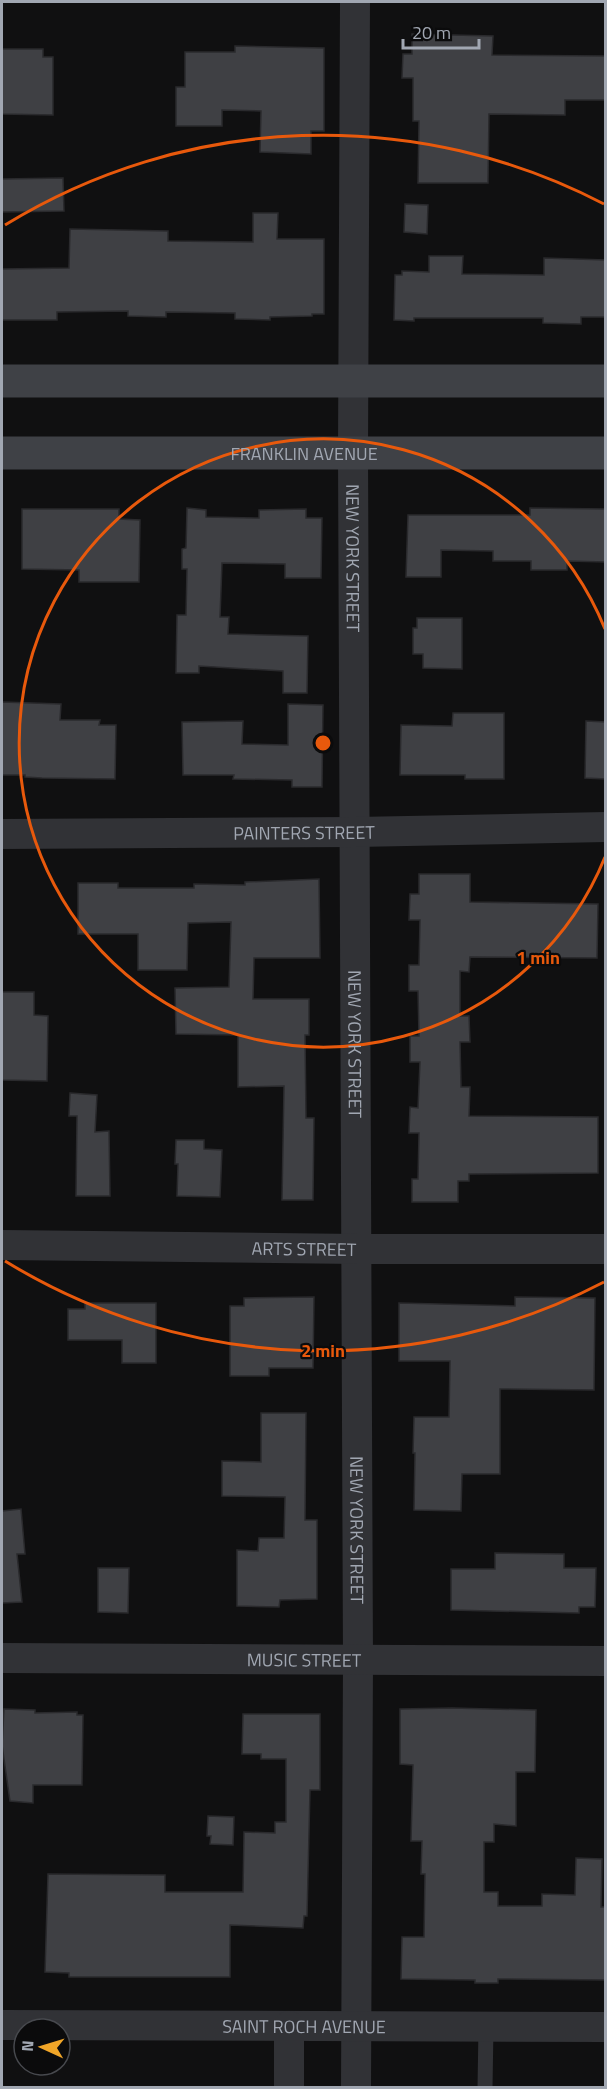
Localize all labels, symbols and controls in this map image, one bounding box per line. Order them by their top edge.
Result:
scale bar [403,12,480,50]
text: 20 m [412,19,451,46]
street label: FRANKLIN AVENUE [230,440,378,467]
street label: NEW YORK STREET [340,484,367,633]
centre of rings [313,733,333,753]
street label: PAINTERS STREET [233,818,376,846]
text: 1 min [516,944,560,971]
street label: NEW YORK STREET [342,970,369,1119]
street label: ARTS STREET [252,1234,357,1262]
text: 2 min [301,1337,345,1364]
street label: NEW YORK STREET [344,1456,371,1605]
street label: MUSIC STREET [247,1646,362,1673]
street label: SAINT ROCH AVENUE [222,2012,386,2040]
north arrow [12,2017,72,2077]
text: N [15,2040,39,2052]

